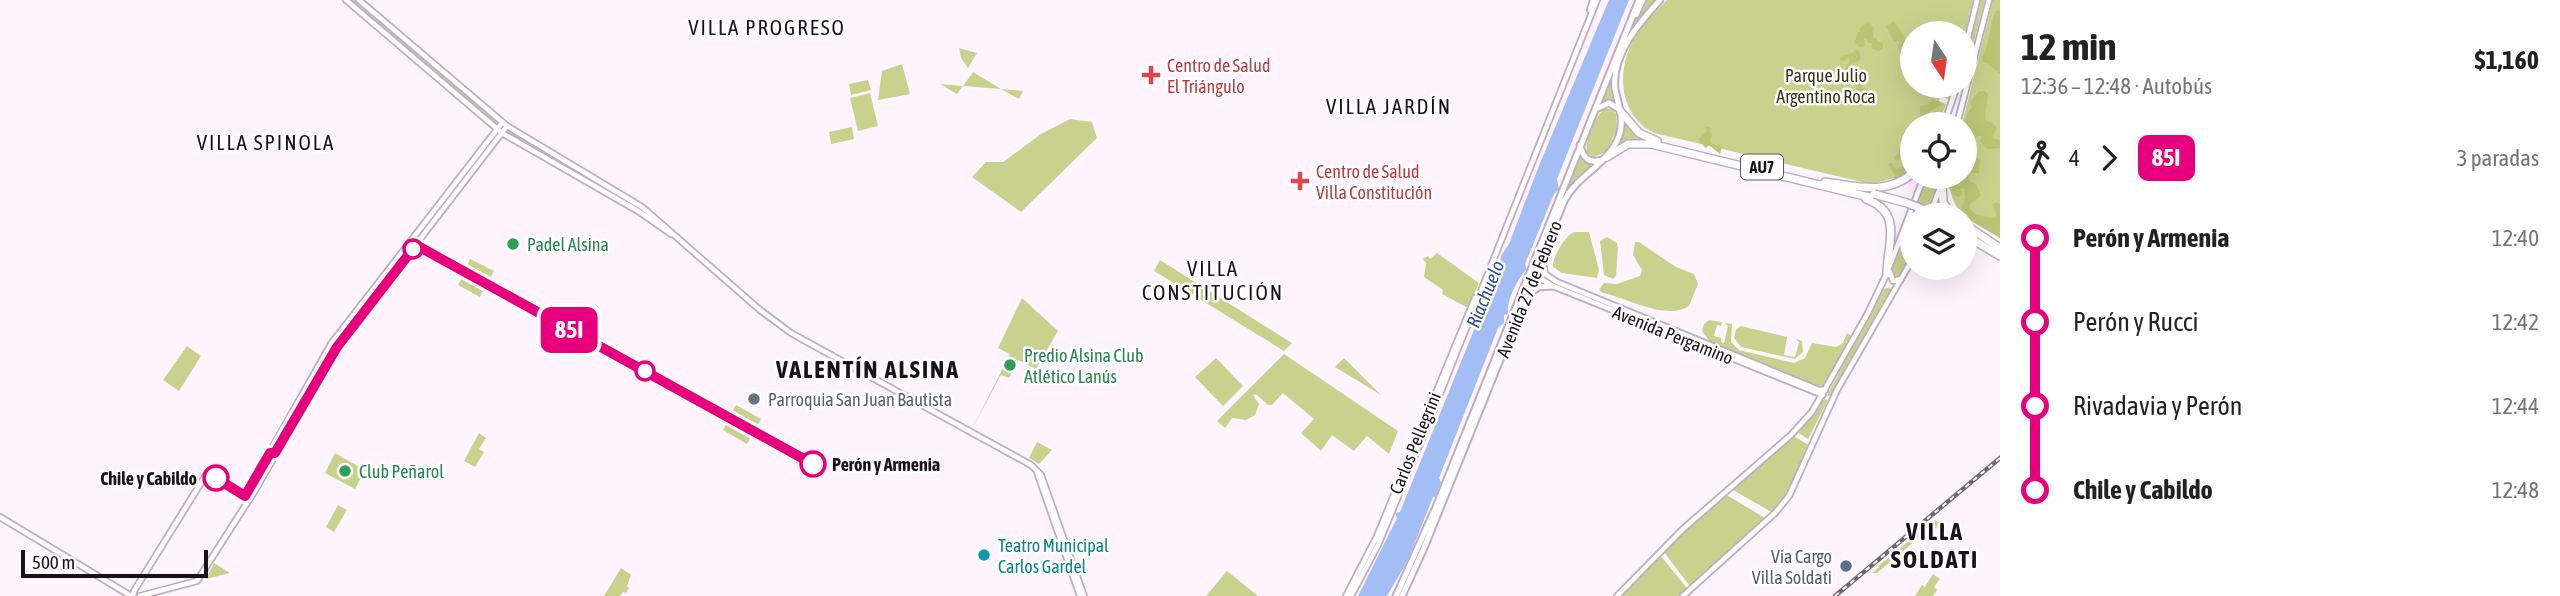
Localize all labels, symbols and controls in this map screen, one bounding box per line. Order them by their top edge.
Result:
district label: VILLA PROGRESO [688,15,846,39]
north arrow [1900,21,1978,98]
map controls [1900,21,1977,280]
text: 12 min [2021,25,2116,68]
text: $1,160 [2475,45,2539,75]
place label: Centro de Salud El Triángulo [1167,55,1271,97]
marker: Centro de Salud El Triángulo [1141,65,1161,85]
park label: Parque Julio Argentino Roca [1776,65,1876,107]
text: 12:36 – 12:48 · Autobús [2021,73,2212,99]
district label: VILLA JARDÍN [1326,94,1452,118]
button: locate [1900,112,1977,189]
district label: VILLA SPINOLA [197,130,335,154]
icon: walk [2021,139,2059,177]
icon: forward [2090,139,2128,177]
text: 85I [2152,144,2181,171]
text: 4 [2069,145,2080,171]
text: 3 paradas [2457,145,2539,171]
road number: AU7 [1741,154,1783,180]
place label: Centro de Salud Villa Constitución [1316,161,1432,203]
marker: Centro de Salud Villa Constitución [1290,171,1310,191]
button: layers [1900,203,1977,280]
street label: Avenida 27 de Febrero [1492,217,1566,361]
text: Perón y Armenia [2073,223,2229,253]
text: 12:40 [2492,225,2539,251]
place label: Padel Alsina [527,234,609,255]
marker: Padel Alsina [505,236,521,252]
unlabelled marker [403,239,423,259]
district label: VILLA CONSTITUCIÓN [1142,256,1284,304]
water label: Riachuelo [1462,257,1508,331]
street label: Avenida Pergamino [1610,301,1736,369]
line badge: 85I [529,307,609,353]
text: Perón y Rucci [2073,307,2198,337]
text: 12:42 [2492,309,2539,335]
text: 85I [555,316,583,343]
place label: Predio Alsina Club Atlético Lanús [1024,345,1144,387]
district label: VALENTÍN ALSINA [775,356,960,383]
marker: Predio Alsina Club Atlético Lanús [1002,357,1018,373]
unlabelled marker [635,361,655,381]
place label: Parroquia San Juan Bautista [768,389,952,410]
street label: Carlos Pellegrini [1385,389,1445,497]
marker: Parroquia San Juan Bautista [746,391,762,407]
text: Rivadavia y Perón [2073,391,2242,421]
text: 12:44 [2492,393,2539,419]
marker: Perón y Armenia [800,451,826,477]
place label: Perón y Armenia [832,454,940,475]
place label: Club Peñarol [359,461,444,482]
marker: Club Peñarol [337,463,353,479]
marker: Chile y Cabildo [203,465,229,491]
place label: Chile y Cabildo [100,468,197,489]
text: Chile y Cabildo [2073,475,2213,505]
text: 12:48 [2492,477,2539,503]
district label: VILLA SOLDATI [1891,518,1979,573]
place label: Teatro Municipal Carlos Gardel [998,535,1109,577]
place label: Via Cargo Villa Soldati [1752,546,1832,588]
scale bar [21,547,208,579]
marker: Teatro Municipal Carlos Gardel [976,547,992,563]
text: 500 m [32,551,75,573]
marker: Via Cargo Villa Soldati [1838,558,1854,574]

